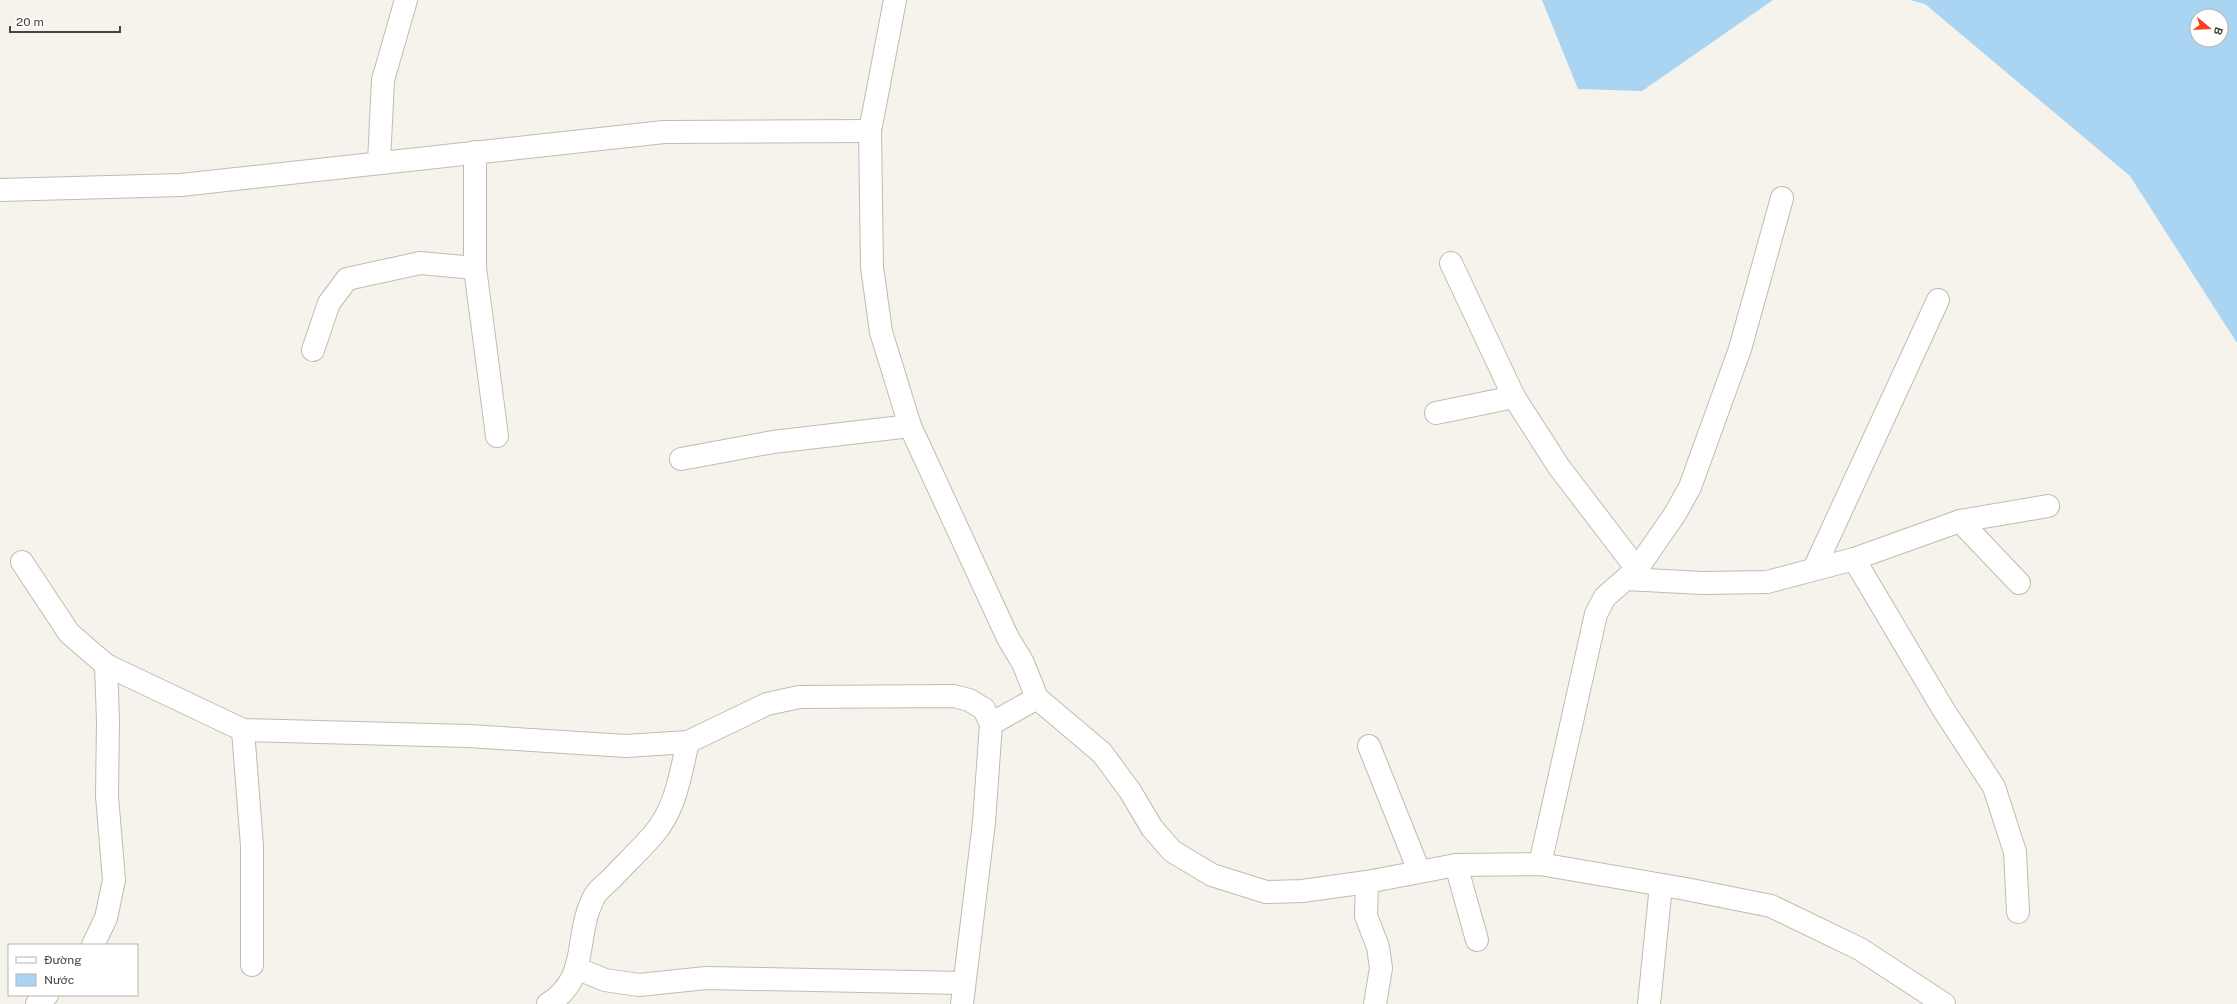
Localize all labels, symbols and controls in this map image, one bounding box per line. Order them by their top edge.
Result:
scale bar [10,8,120,34]
north arrow [2189,8,2229,48]
text: 20 m [16,15,44,29]
text: B [2211,26,2225,37]
legend [8,944,138,996]
text: Đường [44,953,82,967]
text: Nước [44,973,74,987]

